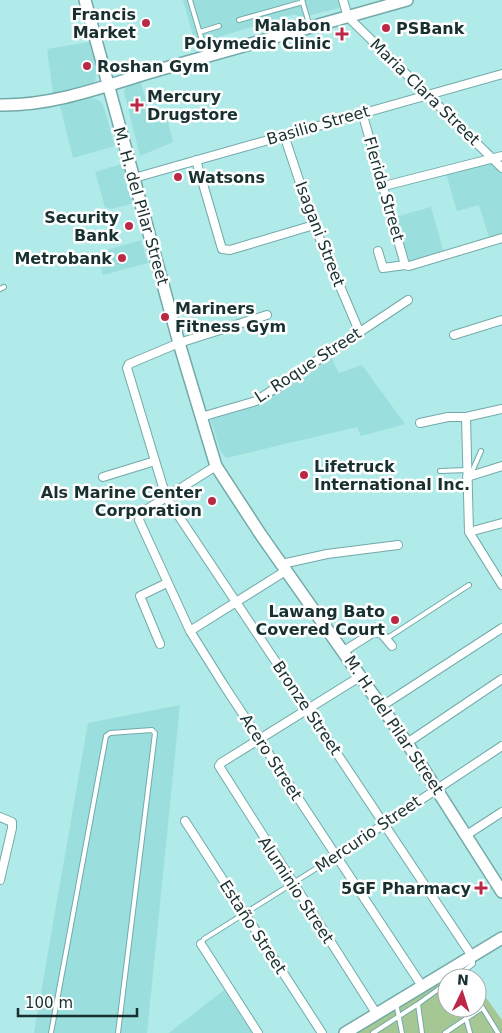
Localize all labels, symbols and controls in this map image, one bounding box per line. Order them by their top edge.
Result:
place label: Francis Market [72,5,136,42]
place label: Malabon Polymedic Clinic [184,16,331,53]
marker: Francis Market [140,17,152,29]
place label: PSBank [396,19,465,38]
marker: PSBank [380,22,392,34]
marker: Malabon Polymedic Clinic [335,27,349,41]
street label: Maria Clara Street [366,35,484,149]
place label: Roshan Gym [97,57,209,76]
marker: Roshan Gym [81,60,93,72]
place label: Mercury Drugstore [147,87,238,124]
marker: Mercury Drugstore [131,99,143,111]
street label: Basilio Street [264,101,372,149]
street label: M. H. del Pilar Street [109,125,173,287]
street label: Flerida Street [360,134,408,244]
place label: Watsons [188,168,265,187]
marker: Watsons [172,171,184,183]
street label: Isagani Street [291,179,349,289]
place label: Security Bank [44,208,120,245]
marker: Security Bank [123,220,135,232]
place label: Metrobank [14,249,112,268]
marker: Metrobank [116,252,128,264]
place label: Mariners Fitness Gym [175,299,286,336]
marker: Mariners Fitness Gym [159,311,171,323]
street label: L. Roque Street [251,324,365,406]
place label: Lifetruck International Inc. [314,457,470,494]
marker: Lifetruck International Inc. [298,469,310,481]
place label: Als Marine Center Corporation [41,483,202,520]
marker: Als Marine Center Corporation [206,495,218,507]
place label: Lawang Bato Covered Court [256,602,385,639]
marker: Lawang Bato Covered Court [389,614,401,626]
street label: M. H. del Pilar Street [340,652,448,798]
street label: Bronze Street [269,657,345,759]
street label: Acero Street [236,710,306,804]
street label: Mercurio Street [312,792,424,876]
street label: Aluminio Street [254,833,338,947]
street label: Estaño Street [216,876,290,978]
place label: 5GF Pharmacy [341,879,472,898]
marker: 5GF Pharmacy [475,882,487,894]
north arrow [437,968,487,1018]
text: N [457,972,469,988]
scale bar [18,986,136,1018]
text: 100 m [25,994,73,1012]

